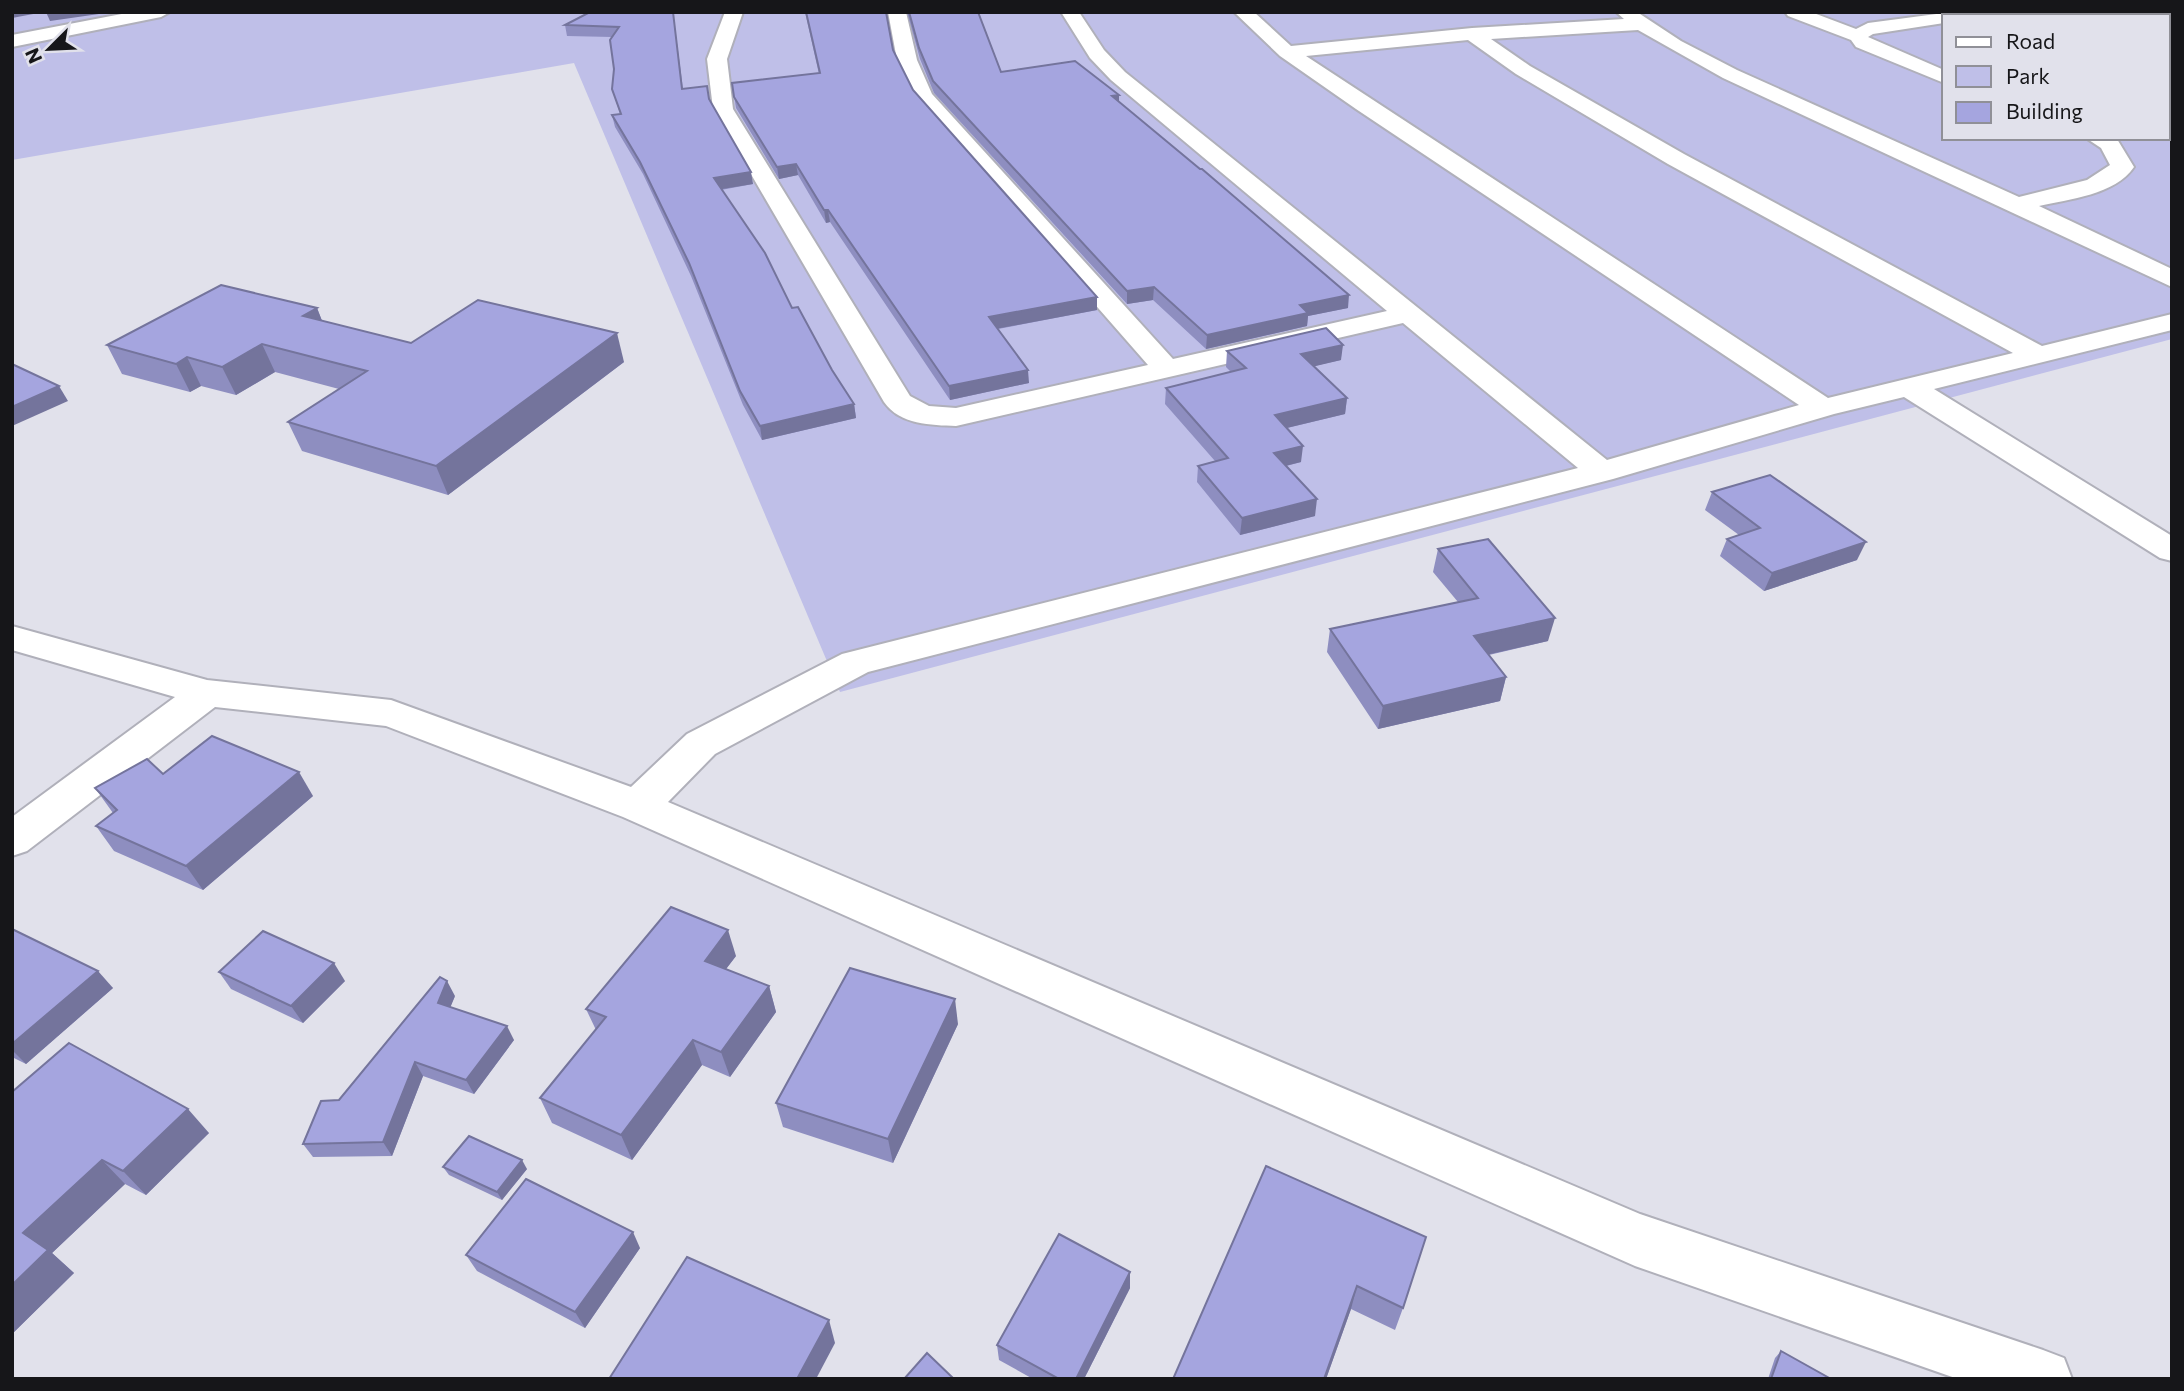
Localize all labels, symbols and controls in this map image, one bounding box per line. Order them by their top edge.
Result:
north arrow [14,14,84,84]
legend [1942,14,2170,140]
text: Road [2006,28,2055,53]
text: N [20,45,46,67]
text: Park [2006,63,2050,88]
text: Building [2006,98,2083,123]

